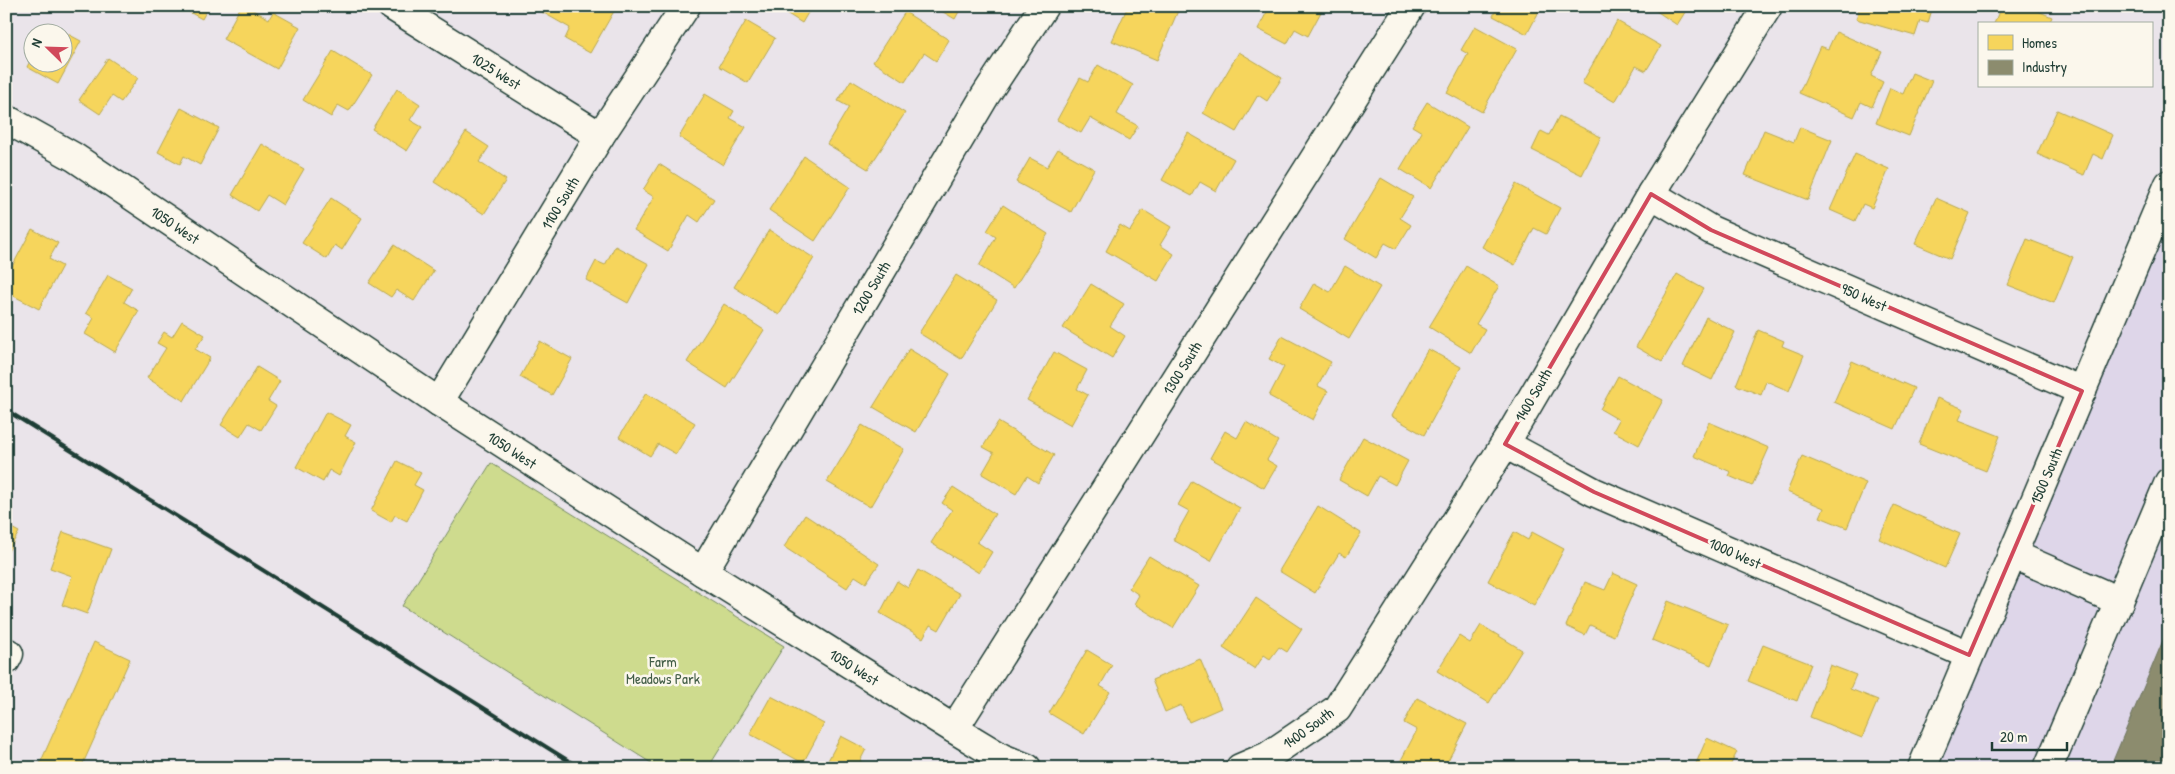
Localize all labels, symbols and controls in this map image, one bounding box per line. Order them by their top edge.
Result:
north arrow [22,22,72,72]
legend [1978,22,2152,88]
text: Homes [2022,32,2057,53]
text: N [25,35,46,50]
street label: 1025 West [467,47,526,95]
text: Industry [2022,56,2067,77]
street label: 1100 South [536,173,584,233]
street label: 1050 West [146,201,204,250]
street label: 1200 South [847,257,895,319]
street label: 950 West [1838,278,1891,317]
street label: 1300 South [1157,337,1207,399]
street label: 1400 South [1509,364,1557,426]
street label: 1050 West [483,426,541,474]
street label: 1500 South [2025,445,2067,507]
street label: 1000 West [1706,532,1765,574]
street label: 1050 West [825,644,884,691]
park label: Farm Meadows Park [626,651,700,689]
street label: 1400 South [1278,702,1338,754]
scale bar [1992,719,2068,751]
text: 20 m [2000,726,2027,747]

